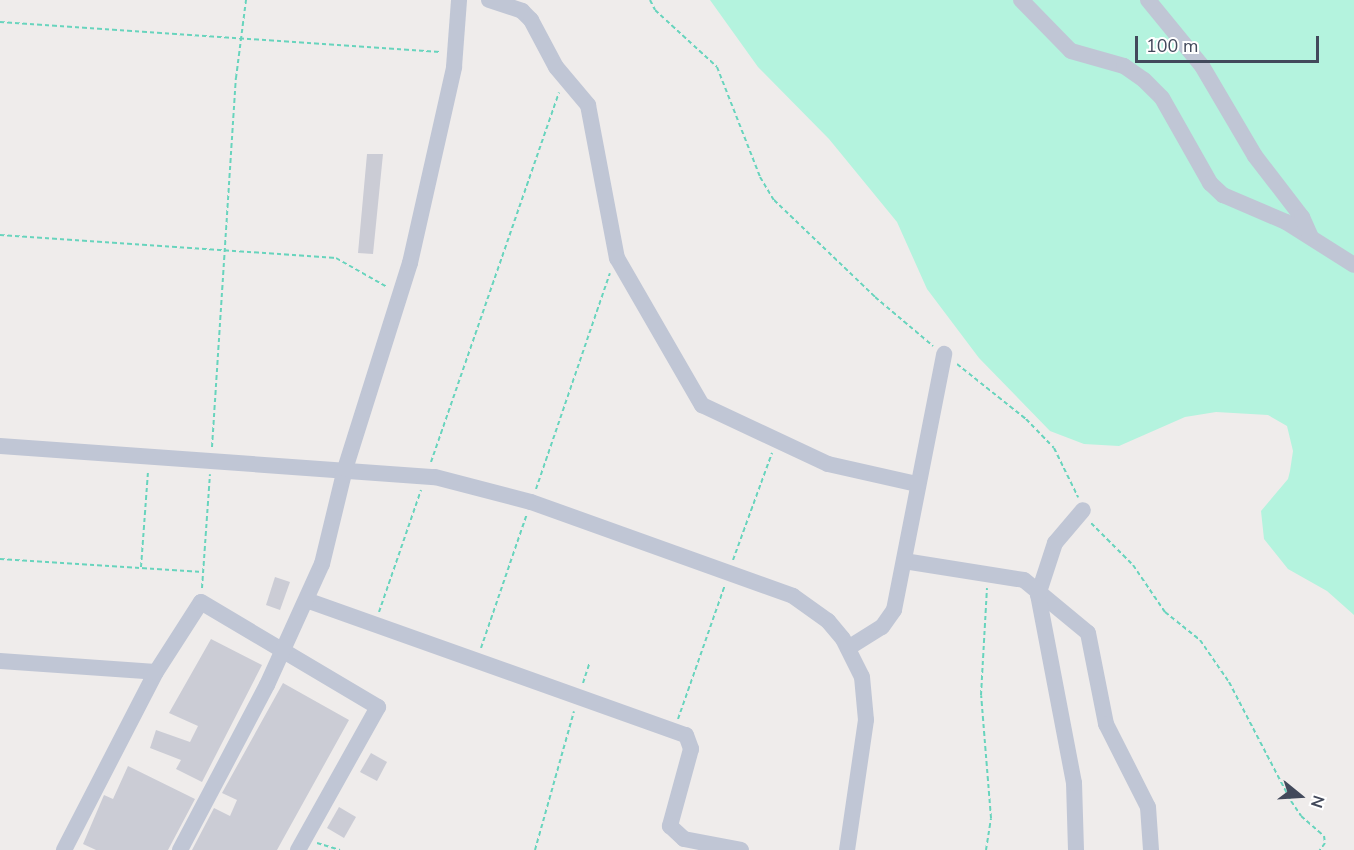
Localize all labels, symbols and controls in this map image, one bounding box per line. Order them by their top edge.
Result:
scale bar [1138,24,1322,62]
text: 100 m [1146,34,1198,58]
north arrow [1270,766,1330,826]
text: N [1305,792,1329,811]

